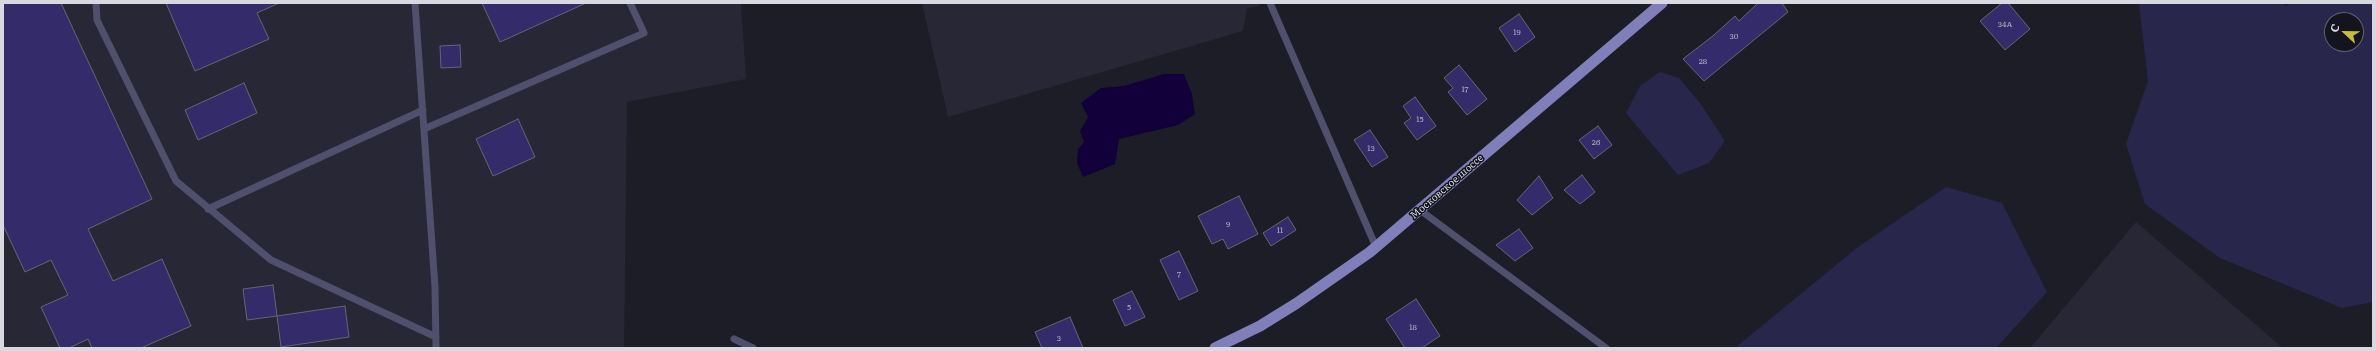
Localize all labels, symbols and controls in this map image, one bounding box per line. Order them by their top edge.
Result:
north arrow [2324,12,2364,52]
house number: 34А [1998,20,2012,30]
text: С [2325,21,2343,34]
house number: 19 [1513,28,1521,38]
house number: 30 [1730,32,1738,42]
house number: 28 [1699,57,1707,67]
house number: 17 [1461,85,1469,95]
house number: 15 [1416,115,1424,125]
house number: 26 [1592,138,1600,148]
house number: 13 [1367,144,1375,154]
street label: Московское шоссе [1408,152,1486,222]
house number: 9 [1226,220,1230,230]
house number: 11 [1277,226,1283,236]
house number: 7 [1177,270,1181,280]
house number: 5 [1127,303,1131,313]
house number: 18 [1409,323,1417,333]
house number: 3 [1057,334,1061,344]

